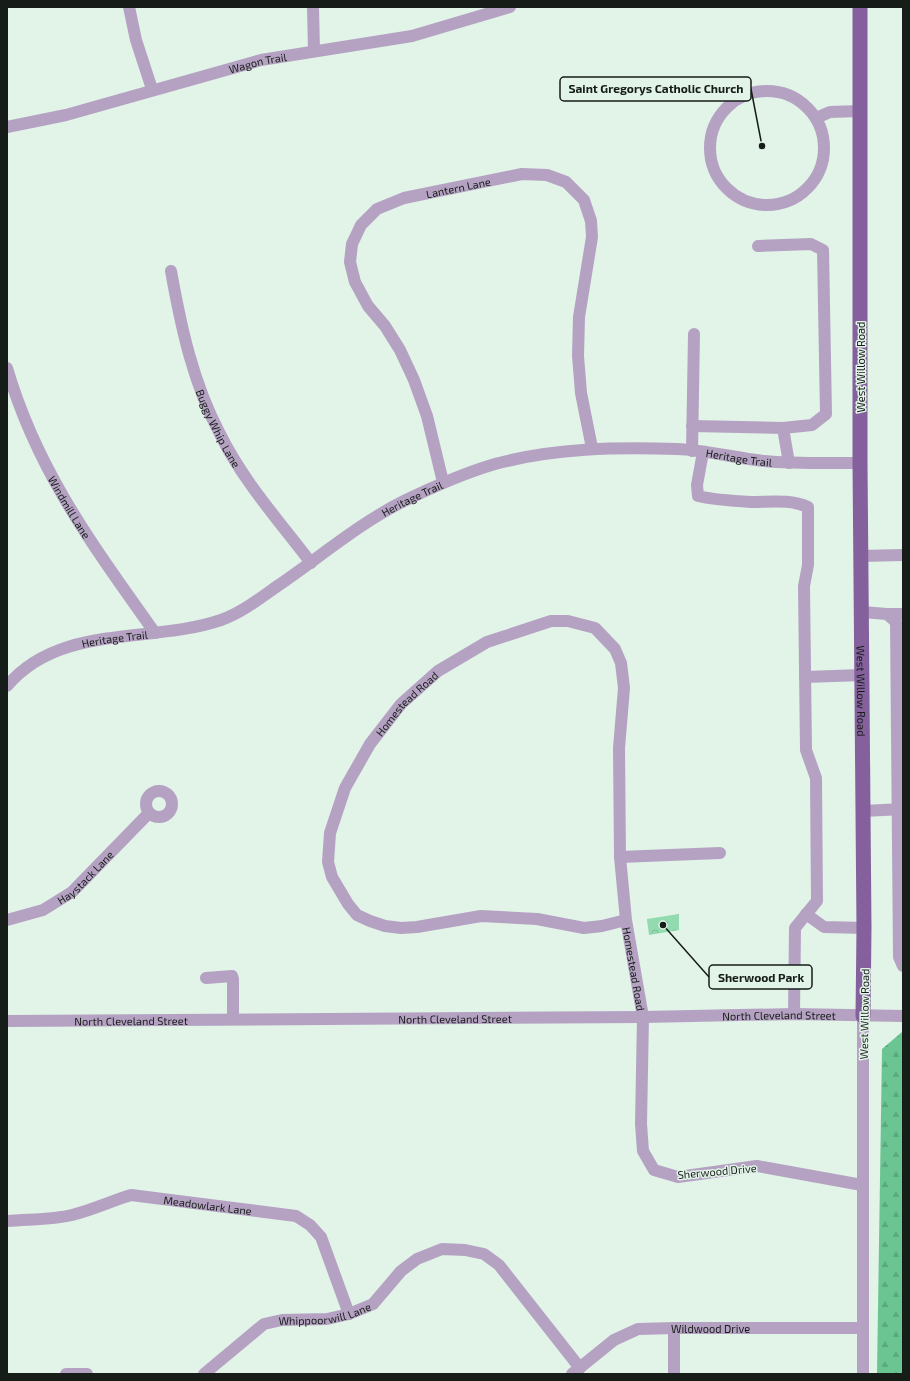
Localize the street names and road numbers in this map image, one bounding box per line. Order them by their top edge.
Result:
street label: Wagon Trail [227,49,288,75]
street label: Lantern Lane [425,174,492,200]
street label: West Willow Road [854,322,867,412]
street label: Buggy Whip Lane [194,387,244,470]
street label: Heritage Trail [705,445,773,468]
street label: Windmill Lane [46,473,94,541]
street label: Heritage Trail [379,477,445,519]
street label: Heritage Trail [80,627,149,650]
street label: West Willow Road [855,645,869,736]
street label: Homestead Road [372,668,440,738]
street label: Haystack Lane [54,847,116,906]
street label: Homestead Road [621,926,648,1012]
street label: West Willow Road [857,969,871,1059]
street label: North Cleveland Street [722,1007,836,1022]
street label: North Cleveland Street [398,1011,512,1025]
street label: North Cleveland Street [74,1013,188,1027]
street label: Sherwood Drive [677,1161,757,1181]
street label: Meadowlark Lane [163,1193,253,1217]
street label: Whippoorwill Lane [278,1299,373,1327]
street label: Wildwood Drive [671,1322,750,1335]

